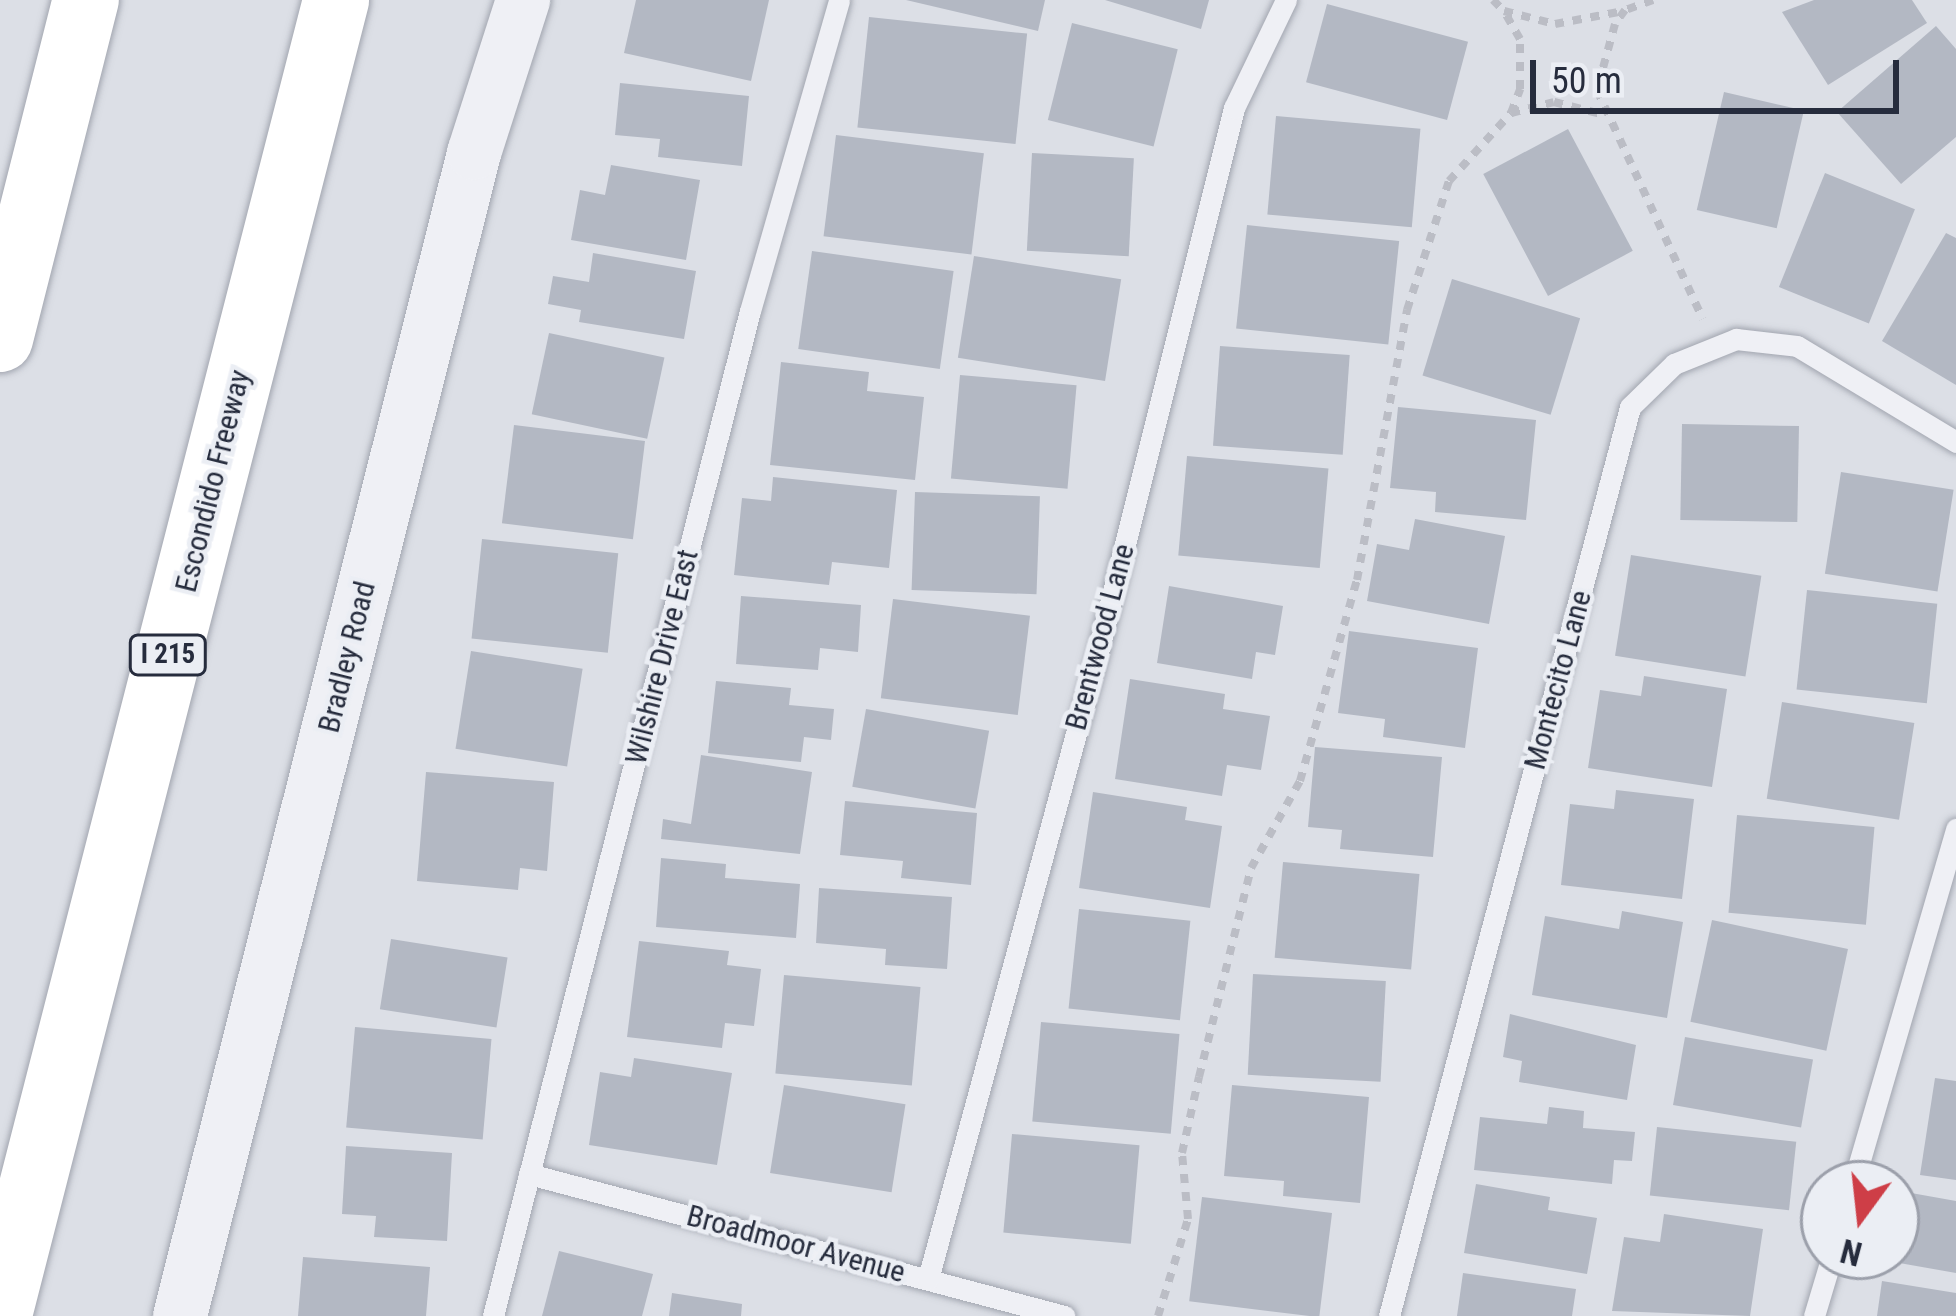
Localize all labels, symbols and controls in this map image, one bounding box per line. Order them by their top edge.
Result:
scale bar [1536,36,1905,110]
text: 50 m [1551,60,1622,102]
street label: Escondido Freeway [168,366,258,596]
street label: Brentwood Lane [1058,540,1142,734]
street label: Wilshire Drive East [618,546,706,768]
street label: Bradley Road [311,578,383,736]
street label: Montecito Lane [1517,587,1599,773]
road number: I 215 [126,634,210,676]
north arrow [1800,1160,1920,1280]
street label: Broadmoor Avenue [683,1198,909,1290]
text: N [1837,1231,1866,1274]

